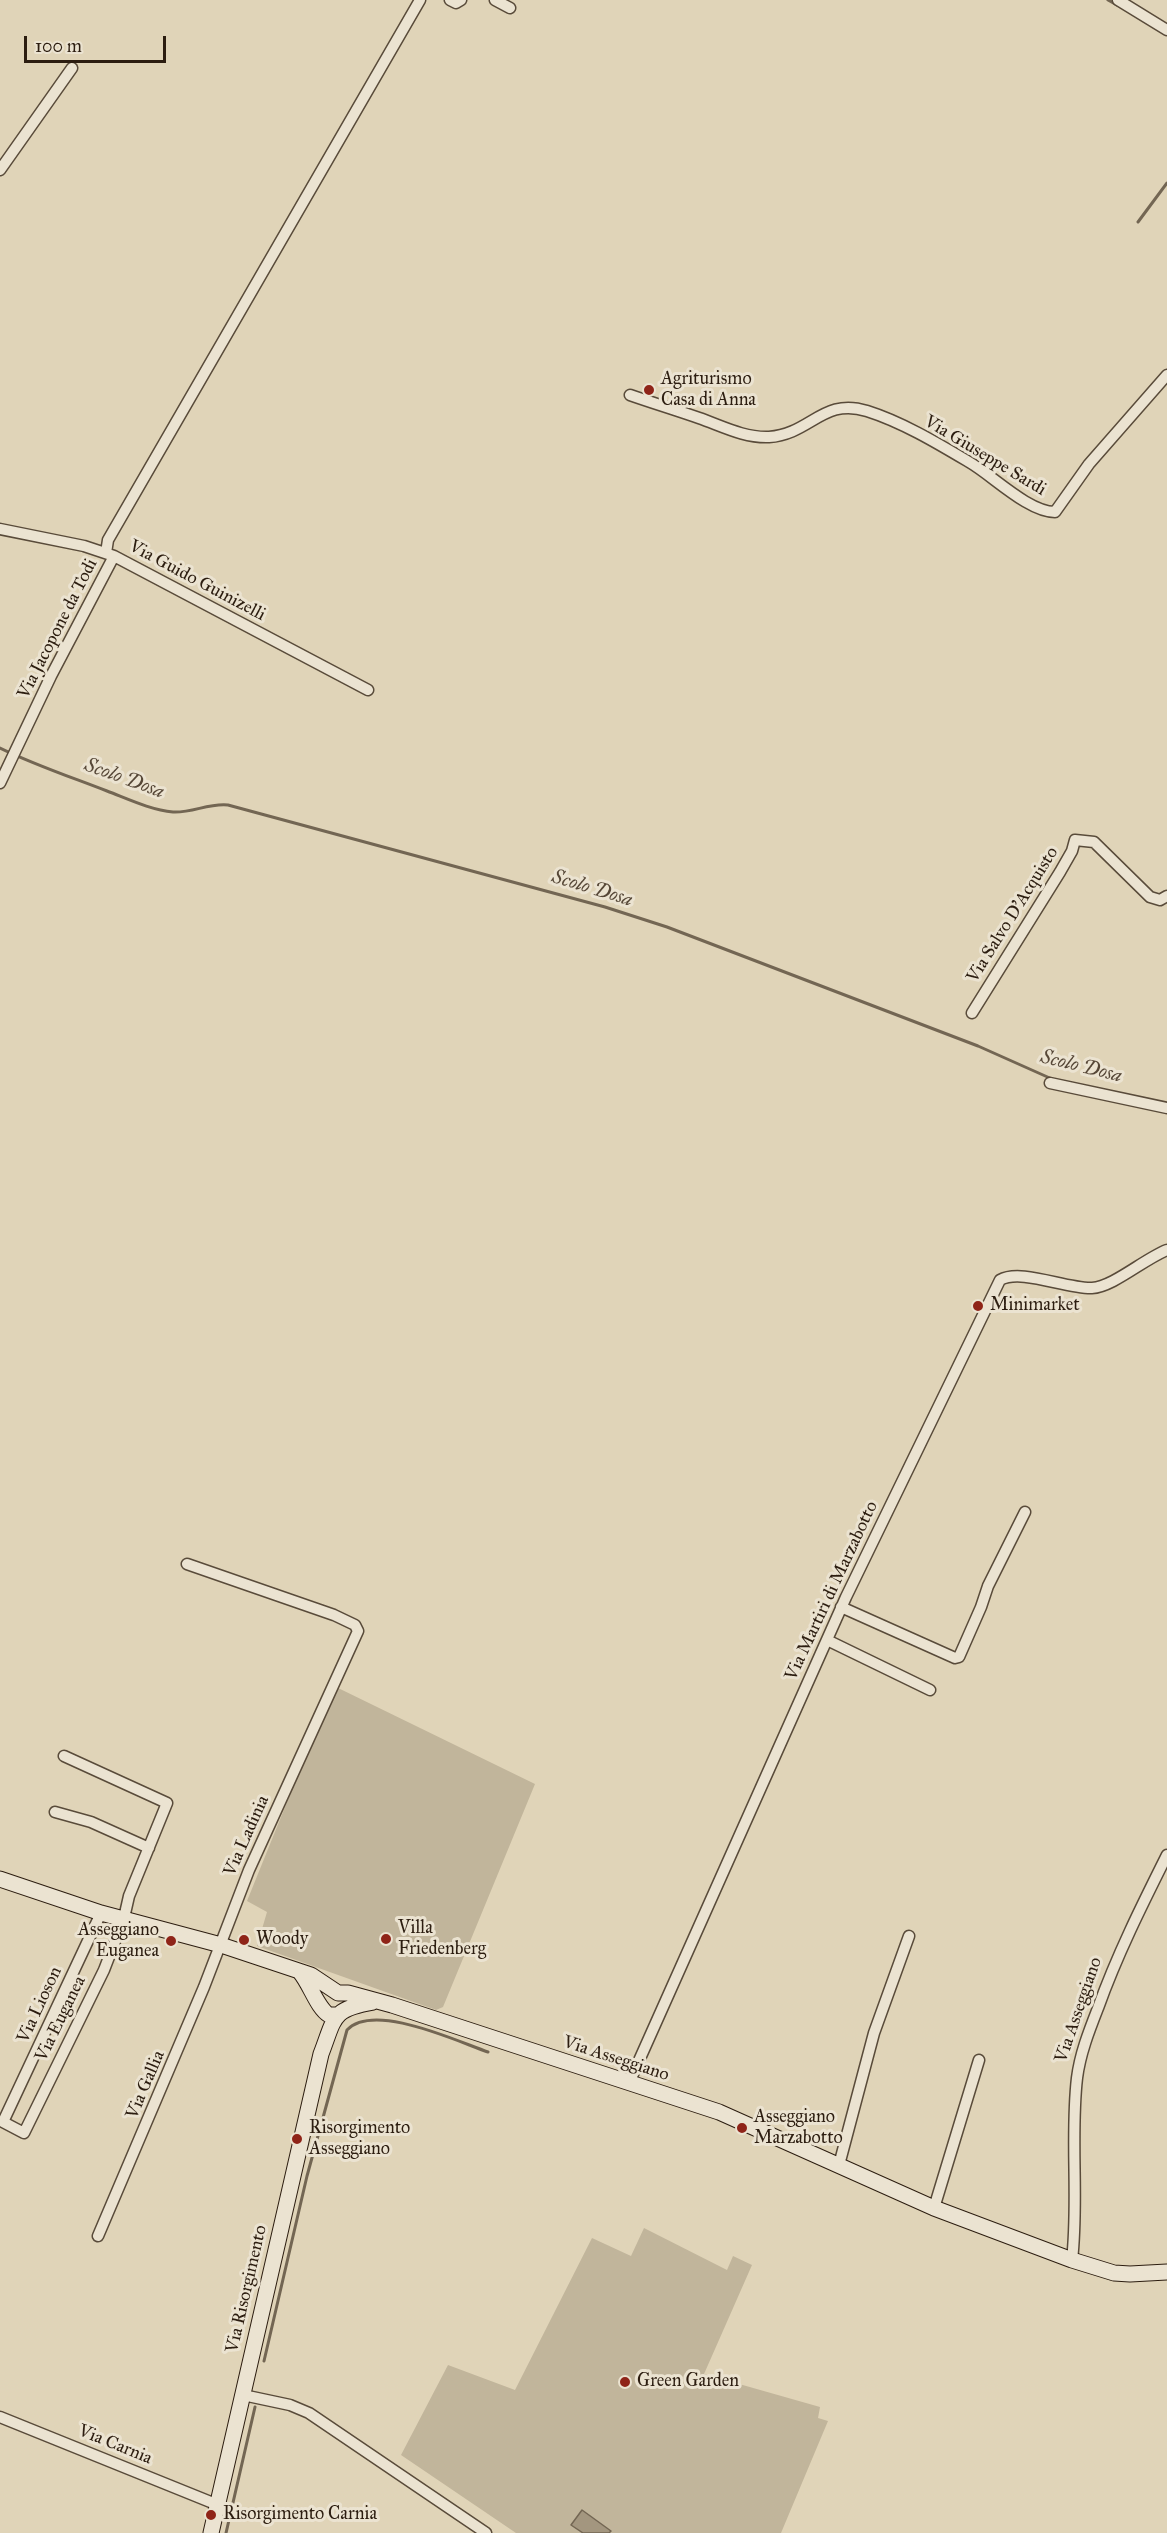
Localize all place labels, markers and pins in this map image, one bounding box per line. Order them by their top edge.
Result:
place label: Agriturismo Casa di Anna [661,369,756,412]
marker: Agriturismo Casa di Anna [642,383,656,397]
place label: Minimarket [990,1295,1080,1317]
marker: Minimarket [971,1299,985,1313]
place label: Villa Friedenberg [398,1918,486,1960]
place label: Asseggiano Euganea [78,1920,159,1962]
place label: Woody [256,1929,308,1951]
marker: Villa Friedenberg [379,1932,393,1946]
marker: Woody [237,1933,251,1947]
marker: Asseggiano Euganea [164,1934,178,1948]
place label: Asseggiano Marzabotto [754,2107,843,2150]
place label: Risorgimento Asseggiano [309,2118,410,2160]
marker: Asseggiano Marzabotto [735,2121,749,2135]
marker: Risorgimento Asseggiano [290,2132,304,2146]
place label: Green Garden [637,2371,739,2393]
marker: Green Garden [618,2375,632,2389]
place label: Risorgimento Carnia [223,2504,377,2526]
marker: Risorgimento Carnia [204,2508,218,2522]

